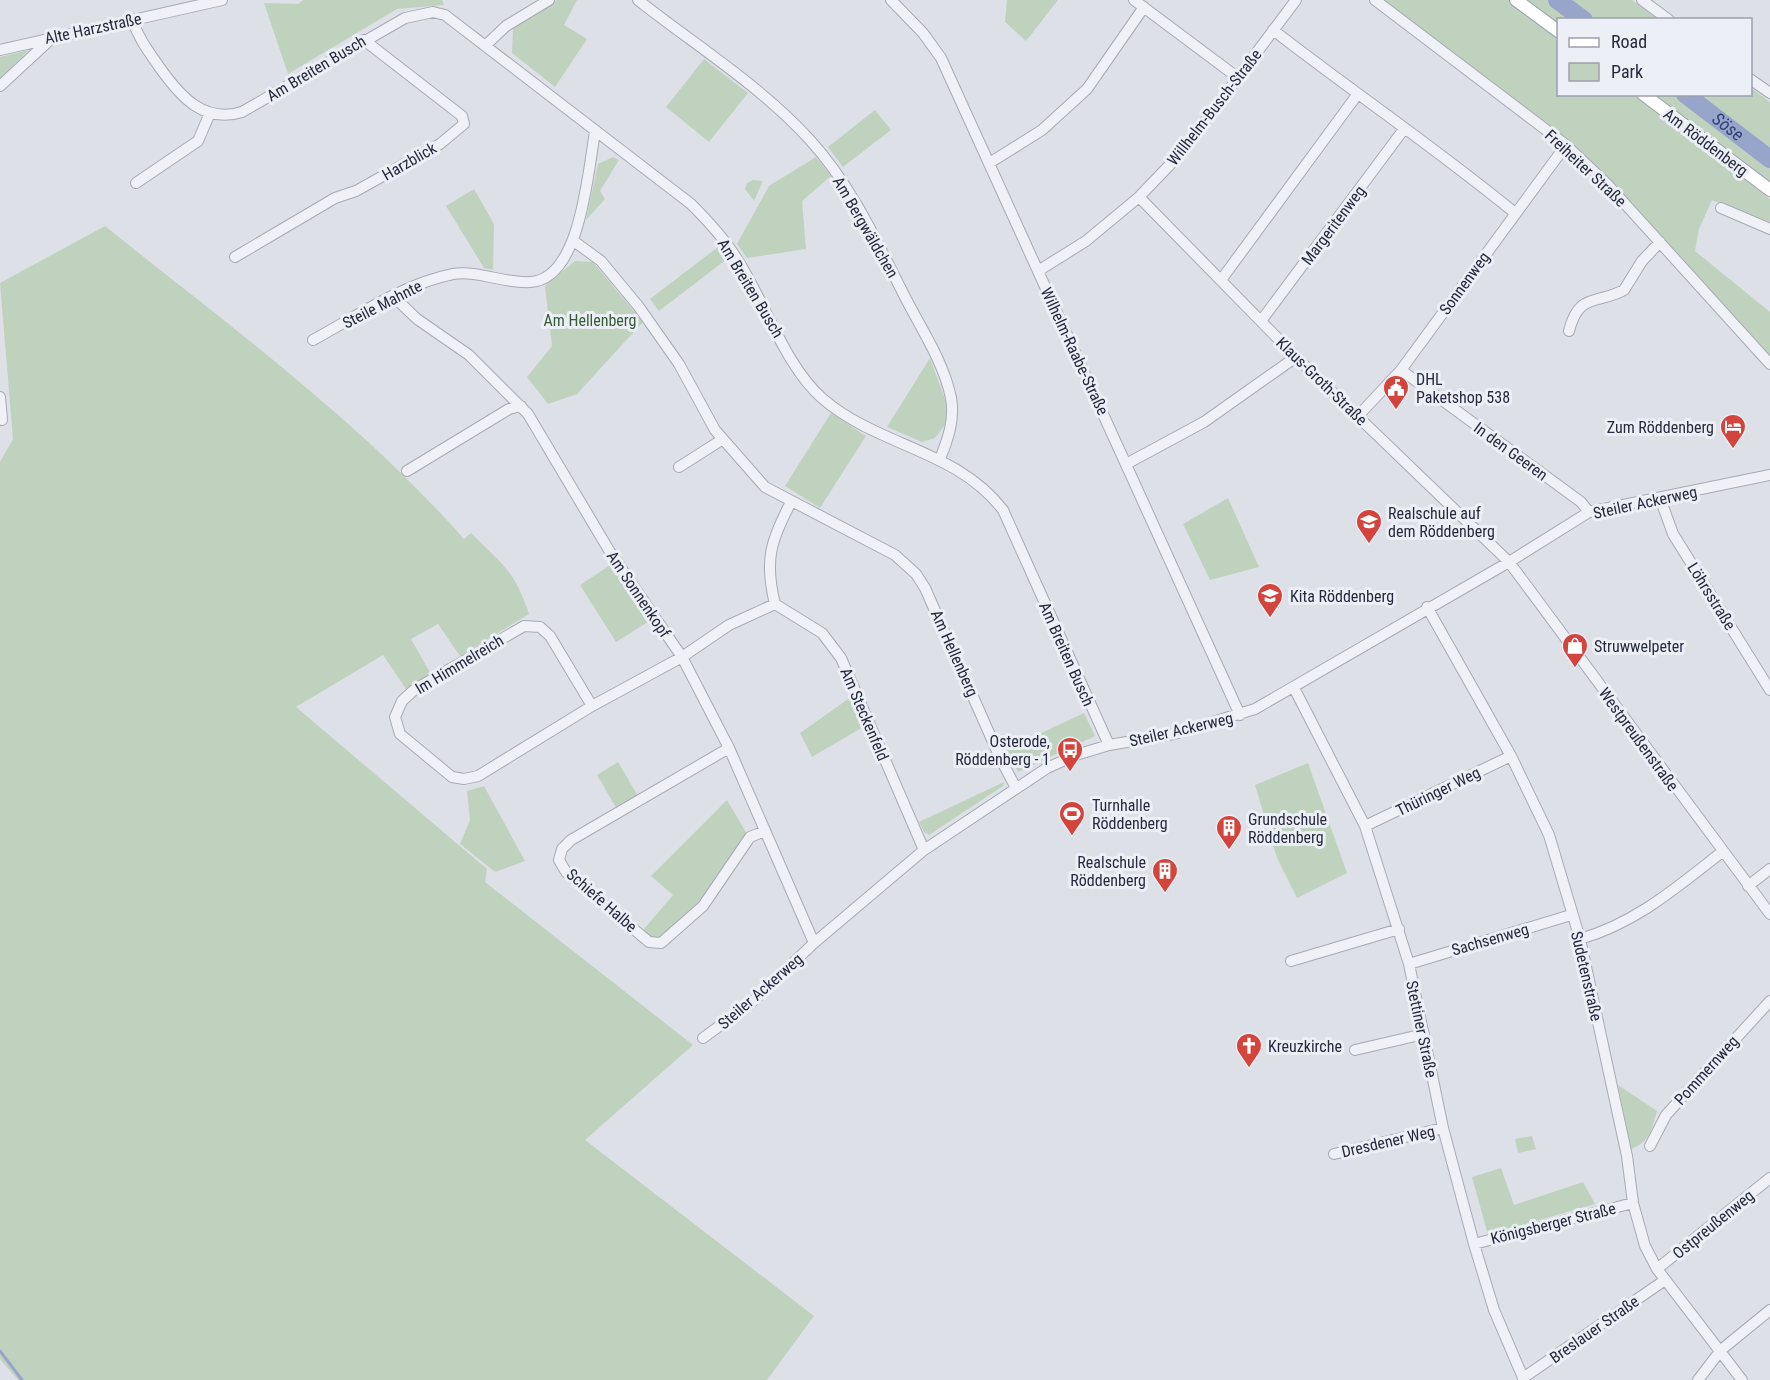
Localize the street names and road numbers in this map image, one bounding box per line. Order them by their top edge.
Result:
street label: Alte Harzstraße [43,9,143,48]
street label: Am Breiten Busch [263,31,369,105]
street label: Willhelm-Busch-Straße [1163,45,1266,169]
street label: Am Röddenberg [1660,105,1752,180]
street label: Freiheiter Straße [1541,126,1630,211]
street label: Harzblick [379,138,440,184]
street label: Am Bergwäldchen [829,173,902,281]
street label: Margeritenweg [1297,182,1369,269]
street label: Am Breiten Busch [714,235,788,341]
street label: Sonnenweg [1435,248,1494,318]
street label: Steile Mahnte [339,276,425,333]
street label: Wilhelm-Raabe-Straße [1037,284,1112,418]
street label: Klaus-Groth-Straße [1272,333,1371,429]
street label: In den Geeren [1470,418,1551,485]
street label: Steiler Ackerweg [1591,482,1699,523]
street label: Am Sonnenkopf [603,547,674,641]
street label: Löhrsstraße [1683,559,1740,633]
street label: Am Breiten Busch [1035,599,1098,709]
street label: Am Hellenberg [927,607,982,700]
street label: Im Himmelreich [412,631,507,698]
street label: Am Steckenfeld [836,665,893,764]
street label: Westpreußenstraße [1595,684,1682,795]
street label: Steiler Ackerweg [1127,708,1235,751]
street label: Thüringer Weg [1393,763,1483,820]
street label: Schiefe Halbe [563,865,641,936]
street label: Sachsenweg [1449,919,1531,960]
street label: Sudetenstraße [1567,929,1606,1023]
street label: Steiler Ackerweg [714,949,807,1033]
street label: Stettiner Straße [1402,979,1441,1079]
street label: Pommernweg [1670,1032,1742,1109]
street label: Dresdener Weg [1340,1122,1437,1161]
street label: Ostpreußenweg [1669,1186,1758,1263]
street label: Königsberger Straße [1489,1199,1618,1248]
street label: Breslauer Straße [1546,1292,1643,1367]

